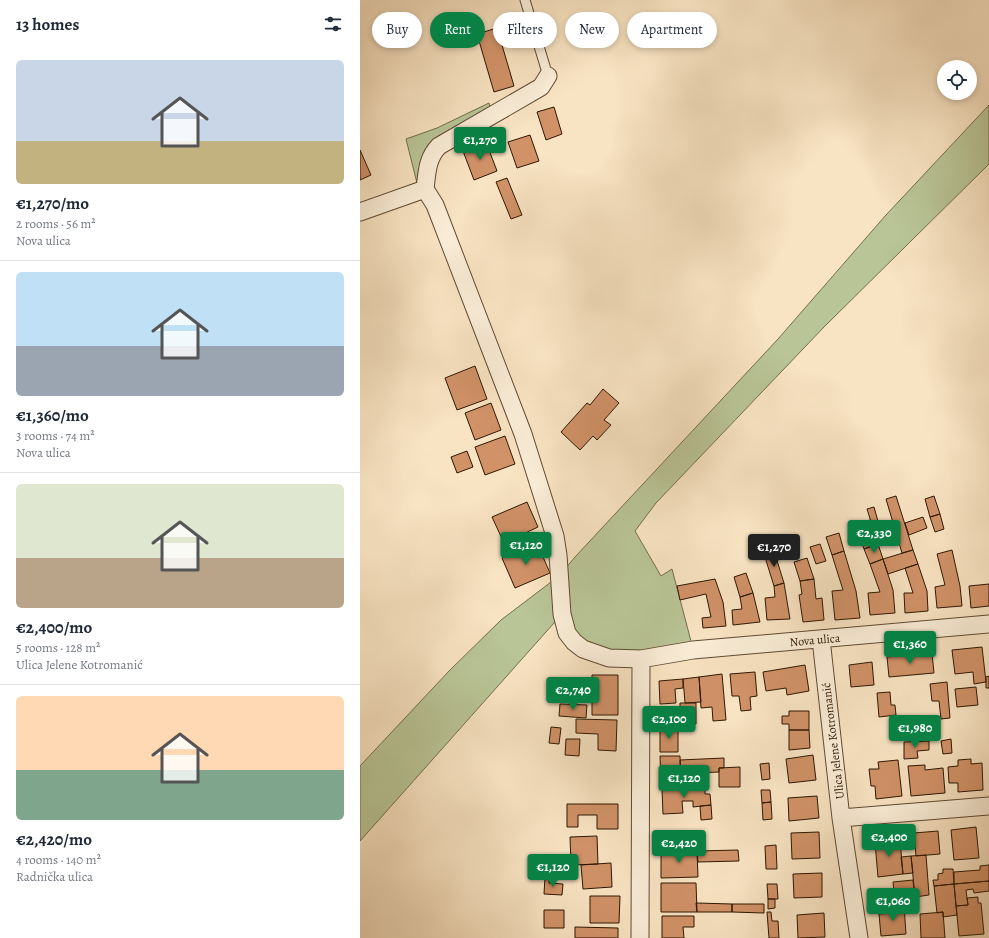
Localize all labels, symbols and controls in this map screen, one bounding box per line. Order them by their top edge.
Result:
chip: Buy [372,12,422,48]
chip: Rent [430,12,485,48]
chip: Filters [493,12,557,48]
chip: New [565,12,619,48]
chip: Apartment [627,12,717,48]
text: 13 homes [16,13,79,36]
icon: filters [322,13,344,35]
map controls [937,60,977,100]
button: locate [937,60,977,100]
icon: home [144,86,216,158]
pin: €1,270 [447,127,513,161]
text: €1,270 [463,131,497,148]
text: €1,270/mo [16,192,89,215]
text: 2 rooms · 56 m² [16,215,96,232]
text: Nova ulica [16,232,71,249]
icon: home [144,298,216,370]
text: €1,360/mo [16,404,89,427]
text: 3 rooms · 74 m² [16,427,95,444]
text: Nova ulica [16,444,71,461]
icon: home [144,510,216,582]
pin: €2,330 [841,520,907,554]
text: €2,330 [857,524,891,541]
pin: €1,120 [493,532,559,566]
pin: €1,270 [741,534,807,568]
text: €1,120 [509,536,543,553]
text: €1,270 [757,538,791,555]
text: €2,400/mo [16,616,92,639]
street label: Nova ulica [789,630,841,650]
pin: €1,360 [877,631,943,665]
text: €1,360 [893,635,927,652]
text: 5 rooms · 128 m² [16,639,100,656]
text: Ulica Jelene Kotromanić [16,656,143,673]
pin: €2,740 [540,677,606,711]
text: €2,740 [555,681,591,698]
street label: Ulica Jelene Kotromanić [818,682,848,800]
pin: €2,100 [636,706,702,740]
text: €2,100 [652,710,686,727]
pin: €1,980 [882,715,948,749]
text: €1,980 [898,719,932,736]
icon: home [144,722,216,794]
pin: €1,120 [651,765,717,799]
text: €1,120 [667,769,701,786]
pin: €2,400 [856,824,922,858]
text: €2,420/mo [16,828,92,851]
text: €2,400 [871,828,907,845]
pin: €2,420 [646,830,712,864]
text: €2,420 [661,834,697,851]
text: 4 rooms · 140 m² [16,851,101,868]
pin: €1,120 [520,854,586,888]
text: €1,120 [536,858,570,875]
text: Radnička ulica [16,868,93,885]
pin: €1,060 [860,888,926,922]
text: €1,060 [876,892,910,909]

